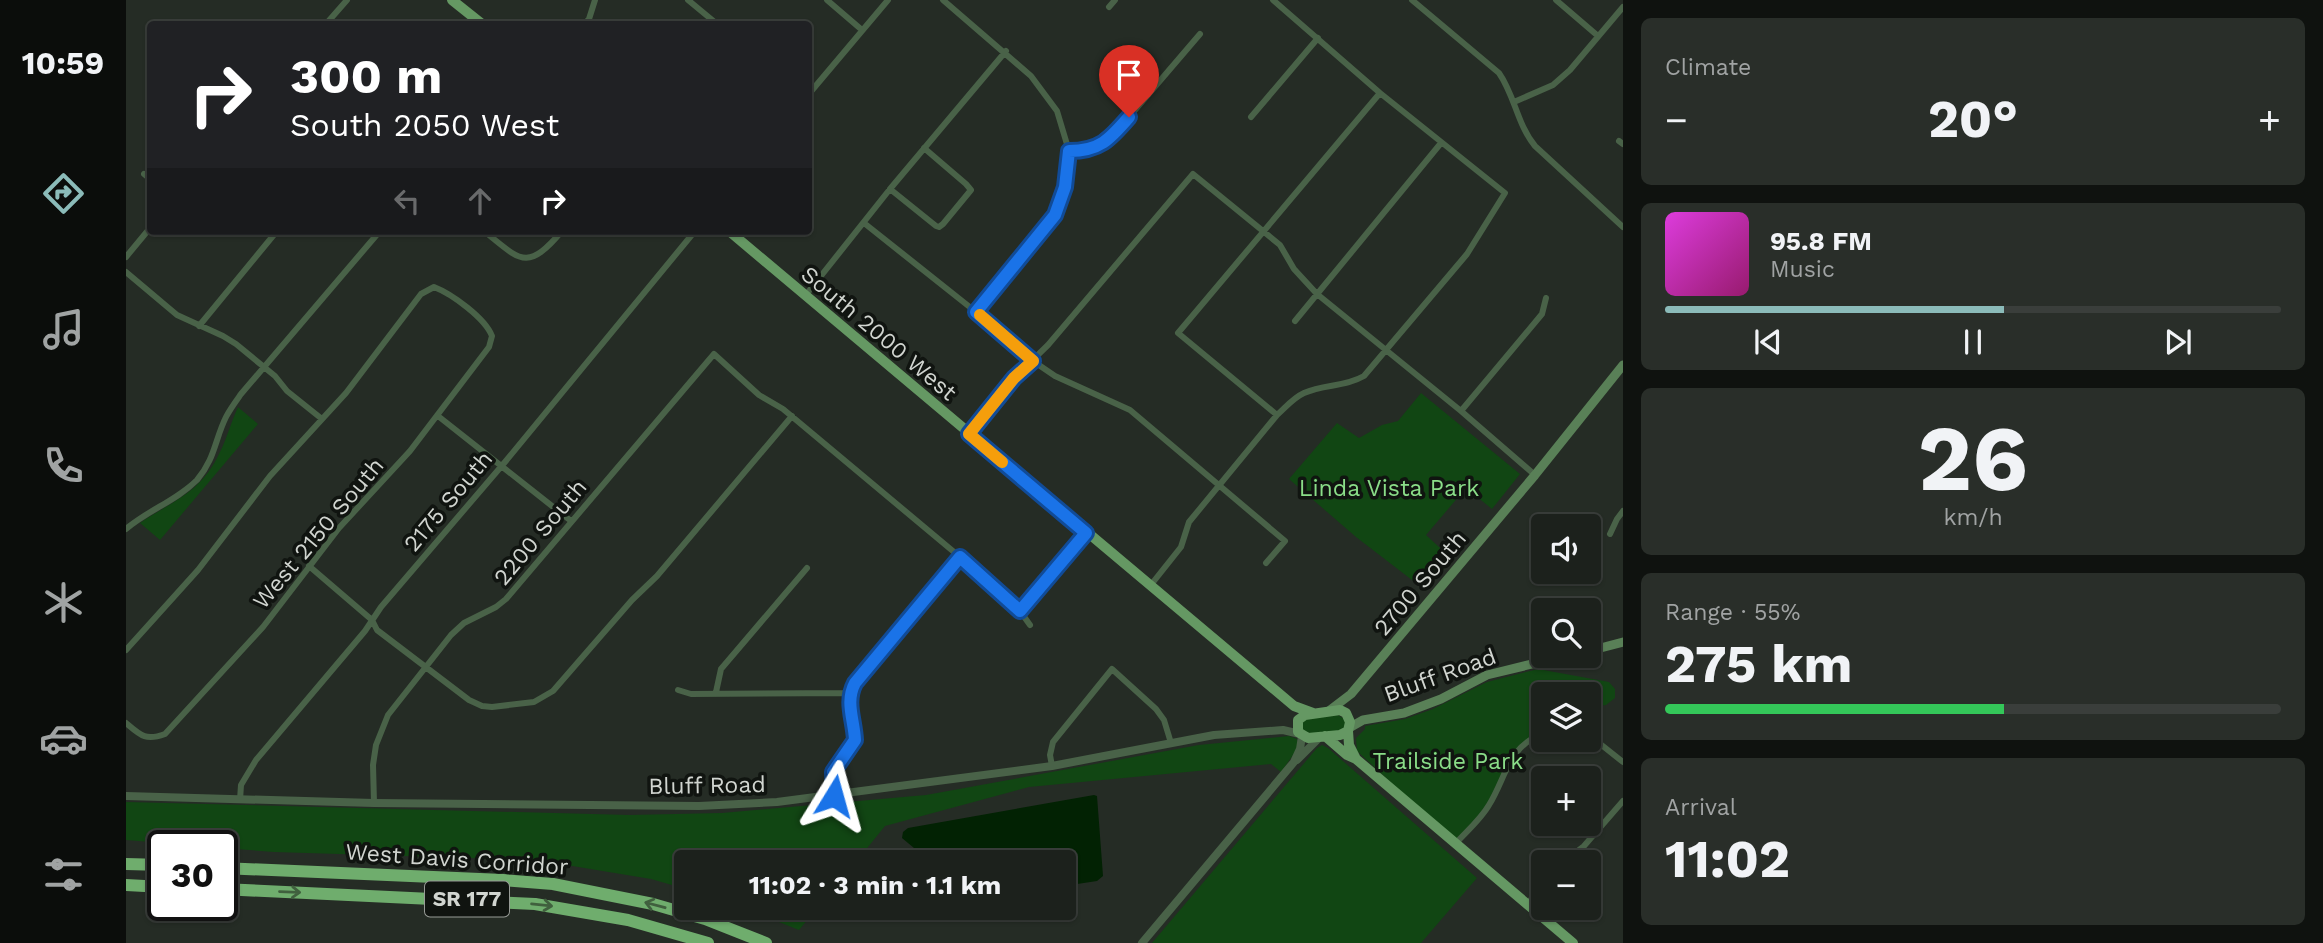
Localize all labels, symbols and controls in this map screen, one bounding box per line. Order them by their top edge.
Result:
text: 10:59 [22,44,104,82]
pin [1099,45,1159,117]
text: 300 m [290,47,442,105]
icon: right [175,49,266,140]
text: Climate [1665,54,1751,81]
icon: arrive [1110,56,1148,94]
text: 20° [1928,89,2018,150]
text: − [1665,98,1688,142]
text: + [2258,98,2281,142]
text: South 2050 West [290,106,559,144]
icon: directions [39,169,88,218]
icon: left [388,182,426,220]
icon: ahead [461,182,499,220]
icon: right [534,182,572,220]
text: 95.8 FM [1770,226,1872,256]
text: Music [1770,256,1835,283]
street label: South 2000 West [796,261,962,406]
icon: music [39,305,88,354]
icon: previous [1749,323,1787,361]
icon: pause [1954,323,1992,361]
icon: next [2159,323,2197,361]
text: 26 [1918,405,2028,512]
icon: phone [39,441,88,490]
street label: 2175 South [398,445,498,557]
street label: West 2150 South [247,452,389,614]
street label: 2200 South [488,474,592,591]
park label: Linda Vista Park [1299,475,1479,502]
text: km/h [1943,504,2003,531]
map controls [1531,514,1601,920]
button: sound [1531,514,1601,584]
street label: 2700 South [1369,525,1472,641]
icon: climate [39,578,88,627]
button: search [1531,598,1601,668]
text: Range · 55% [1665,599,1800,626]
text: 275 km [1665,634,1853,695]
street label: Bluff Road [1380,643,1500,708]
button: layers [1531,682,1601,752]
icon: car [39,714,88,763]
park label: Trailside Park [1373,748,1523,775]
position arrow [797,759,871,833]
button: + [1531,766,1601,836]
street label: Bluff Road [648,771,766,800]
text: Arrival [1665,794,1737,821]
text: 11:02 [1665,829,1790,890]
speed limit sign: 30 [147,830,238,921]
street label: West Davis Corridor [345,838,569,881]
icon: filters [39,850,88,899]
button: − [1531,850,1601,920]
text: 11:02 · 3 min · 1.1 km [749,870,1001,900]
road number: SR 177 [425,881,509,916]
one-way arrow [279,886,302,899]
one-way arrow [644,897,666,910]
one-way arrow [530,898,553,911]

